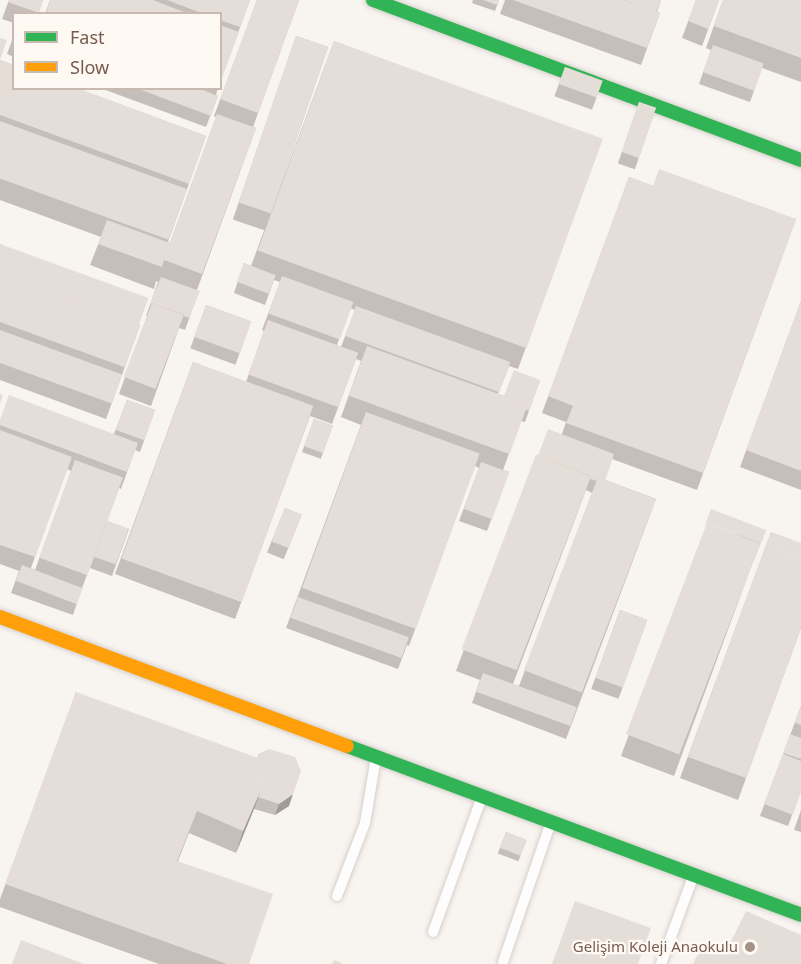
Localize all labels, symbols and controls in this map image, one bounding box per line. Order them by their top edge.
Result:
legend [12,12,222,90]
text: Fast [70,25,105,49]
text: Slow [70,55,109,79]
place label: Gelişim Koleji Anaokulu [573,938,738,956]
marker: Gelişim Koleji Anaokulu [743,940,757,954]

